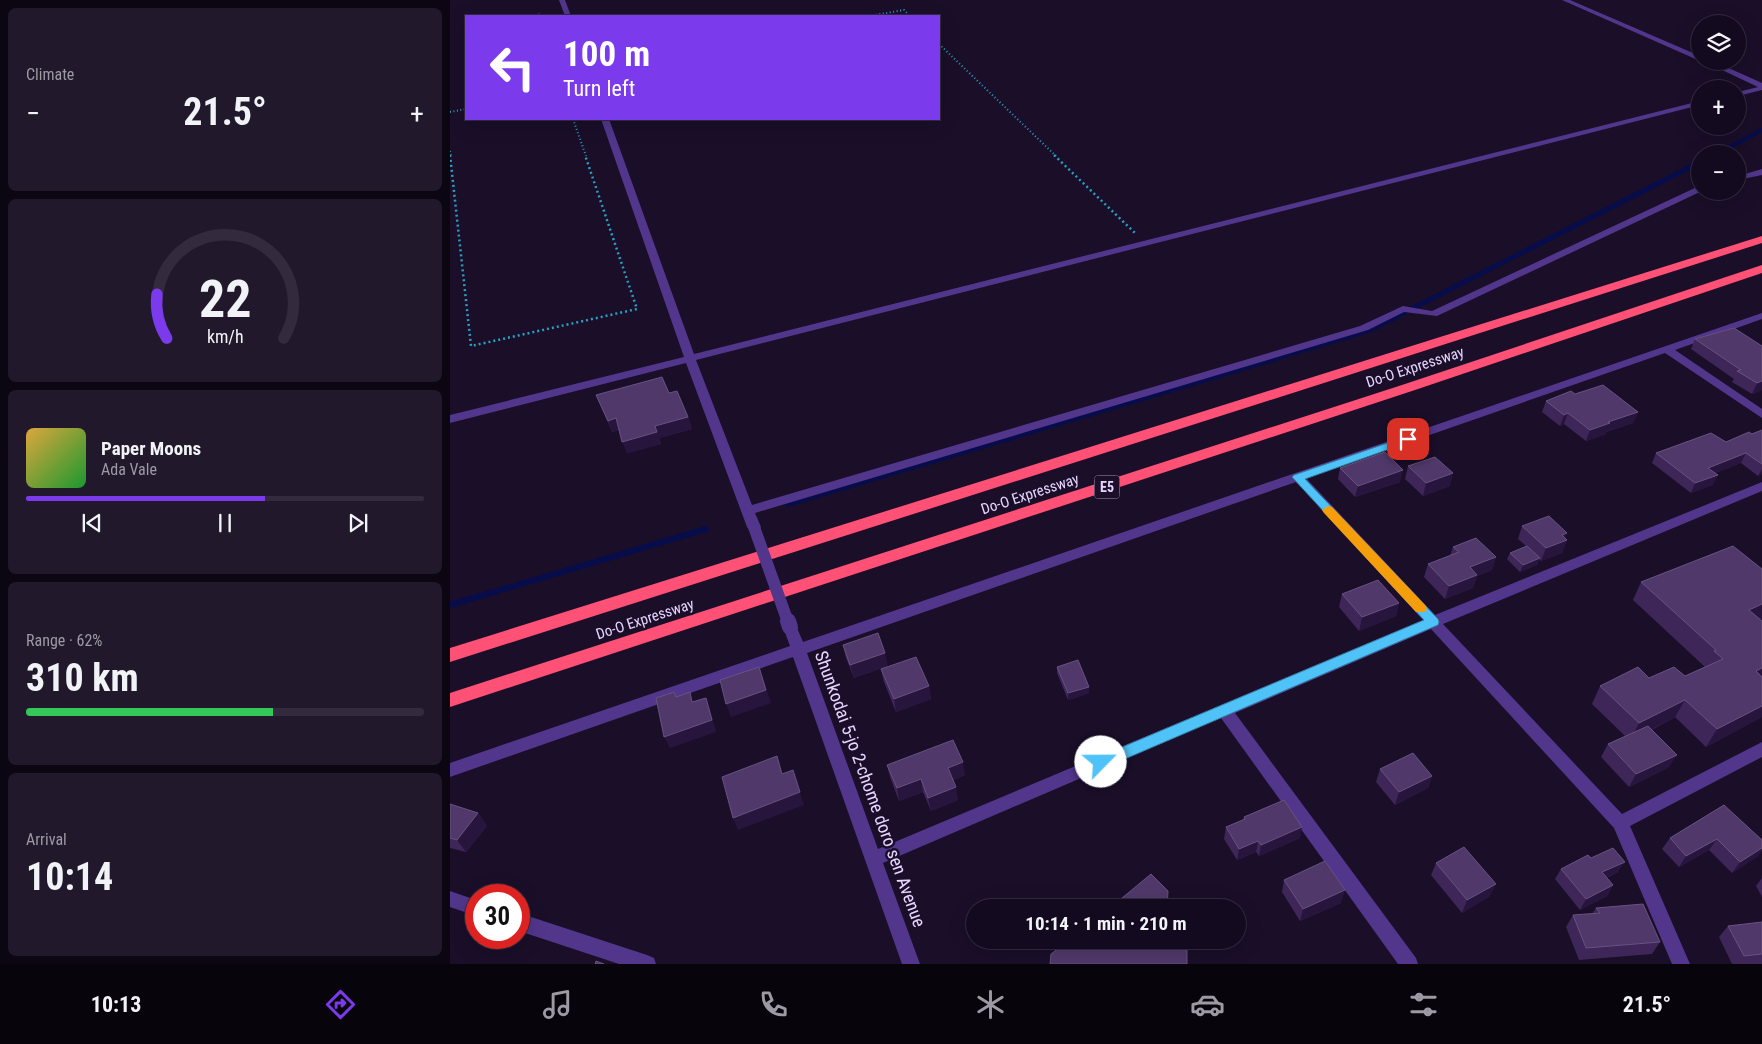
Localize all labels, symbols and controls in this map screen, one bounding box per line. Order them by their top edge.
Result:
map controls [1691,15,1746,200]
button: layers [1691,15,1746,70]
text: 100 m [563,34,650,75]
icon: left [480,35,545,100]
text: Climate [26,65,74,84]
text: Turn left [563,76,635,101]
button: + [1691,80,1746,135]
text: 21.5° [183,90,267,134]
text: − [26,97,40,130]
text: + [410,97,424,130]
button: − [1691,145,1746,200]
text: 22 [199,269,251,330]
text: km/h [207,326,243,347]
street label: Do-O Expressway [1364,343,1466,391]
pin [1387,418,1429,460]
icon: arrive [1394,425,1422,453]
text: Paper Moons [101,437,201,460]
text: Ada Vale [101,460,157,479]
street label: Do-O Expressway [979,470,1081,518]
road number: E5 [1094,476,1120,498]
icon: previous [78,509,106,537]
icon: pause [211,509,239,537]
icon: next [344,509,372,537]
street label: Do-O Expressway [594,595,696,643]
text: Range · 62% [26,631,102,650]
street label: Shunkodai 5-jo 2-chome doro sen Avenue [811,648,930,930]
text: 310 km [26,656,139,700]
position arrow [1074,735,1126,787]
text: Arrival [26,830,67,849]
text: 10:14 [26,855,113,899]
speed limit sign: 30 [465,884,530,949]
text: 10:14 · 1 min · 210 m [1025,912,1187,935]
icon: directions [323,987,358,1022]
icon: music [540,987,575,1022]
icon: phone [756,987,791,1022]
icon: climate [973,987,1008,1022]
icon: car [1190,987,1225,1022]
icon: filters [1406,987,1441,1022]
text: 10:13 [91,992,141,1017]
text: 21.5° [1623,992,1671,1017]

